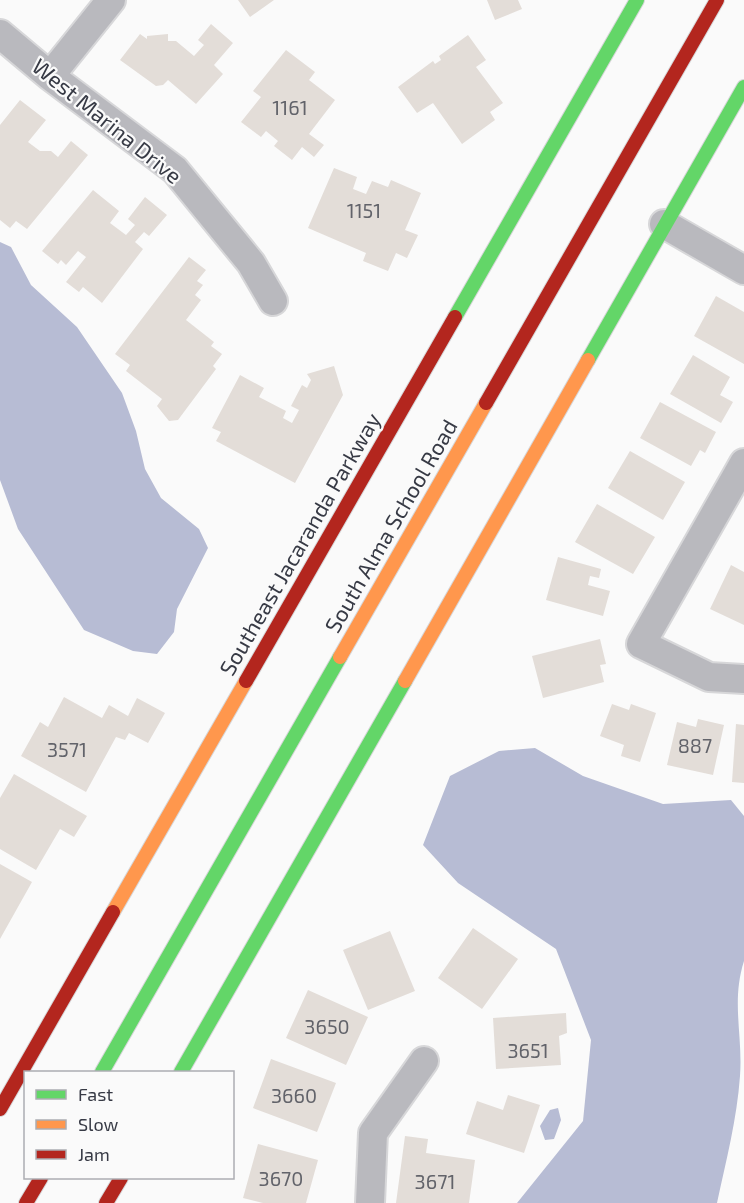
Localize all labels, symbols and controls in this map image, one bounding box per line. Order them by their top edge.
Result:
street label: West Marina Drive [28,52,187,188]
house number: 1161 [272,95,308,119]
house number: 1151 [347,198,381,222]
street label: Southeast Jacaranda Parkway [213,407,385,679]
street label: South Alma School Road [318,414,462,637]
house number: 887 [678,733,712,757]
house number: 3571 [47,737,87,761]
house number: 3650 [304,1014,350,1038]
house number: 3651 [507,1038,549,1062]
legend [24,1071,234,1179]
text: Fast [78,1083,113,1105]
house number: 3660 [271,1083,317,1107]
text: Slow [78,1113,119,1135]
text: Jam [78,1143,110,1165]
house number: 3670 [259,1166,303,1190]
house number: 3671 [415,1169,455,1193]

